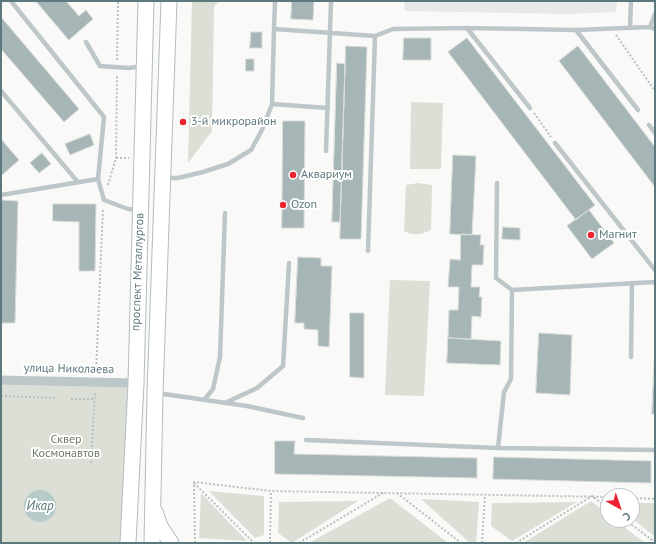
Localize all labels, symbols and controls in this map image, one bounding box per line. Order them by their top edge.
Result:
place label: 3-й микрорайон [191,115,276,129]
marker: 3-й микрорайон [178,117,188,127]
place label: Аквариум [301,168,352,182]
marker: Аквариум [288,170,298,180]
place label: Ozon [291,198,317,212]
marker: Ozon [278,200,288,210]
street label: проспект Металлургов [129,213,147,331]
place label: Магнит [599,228,637,242]
marker: Магнит [586,230,596,240]
street label: улица Николаева [24,361,114,377]
park label: Сквер Космонавтов [32,433,100,461]
north arrow [600,488,640,528]
water label: Икар [26,498,54,514]
text: С [620,509,634,524]

